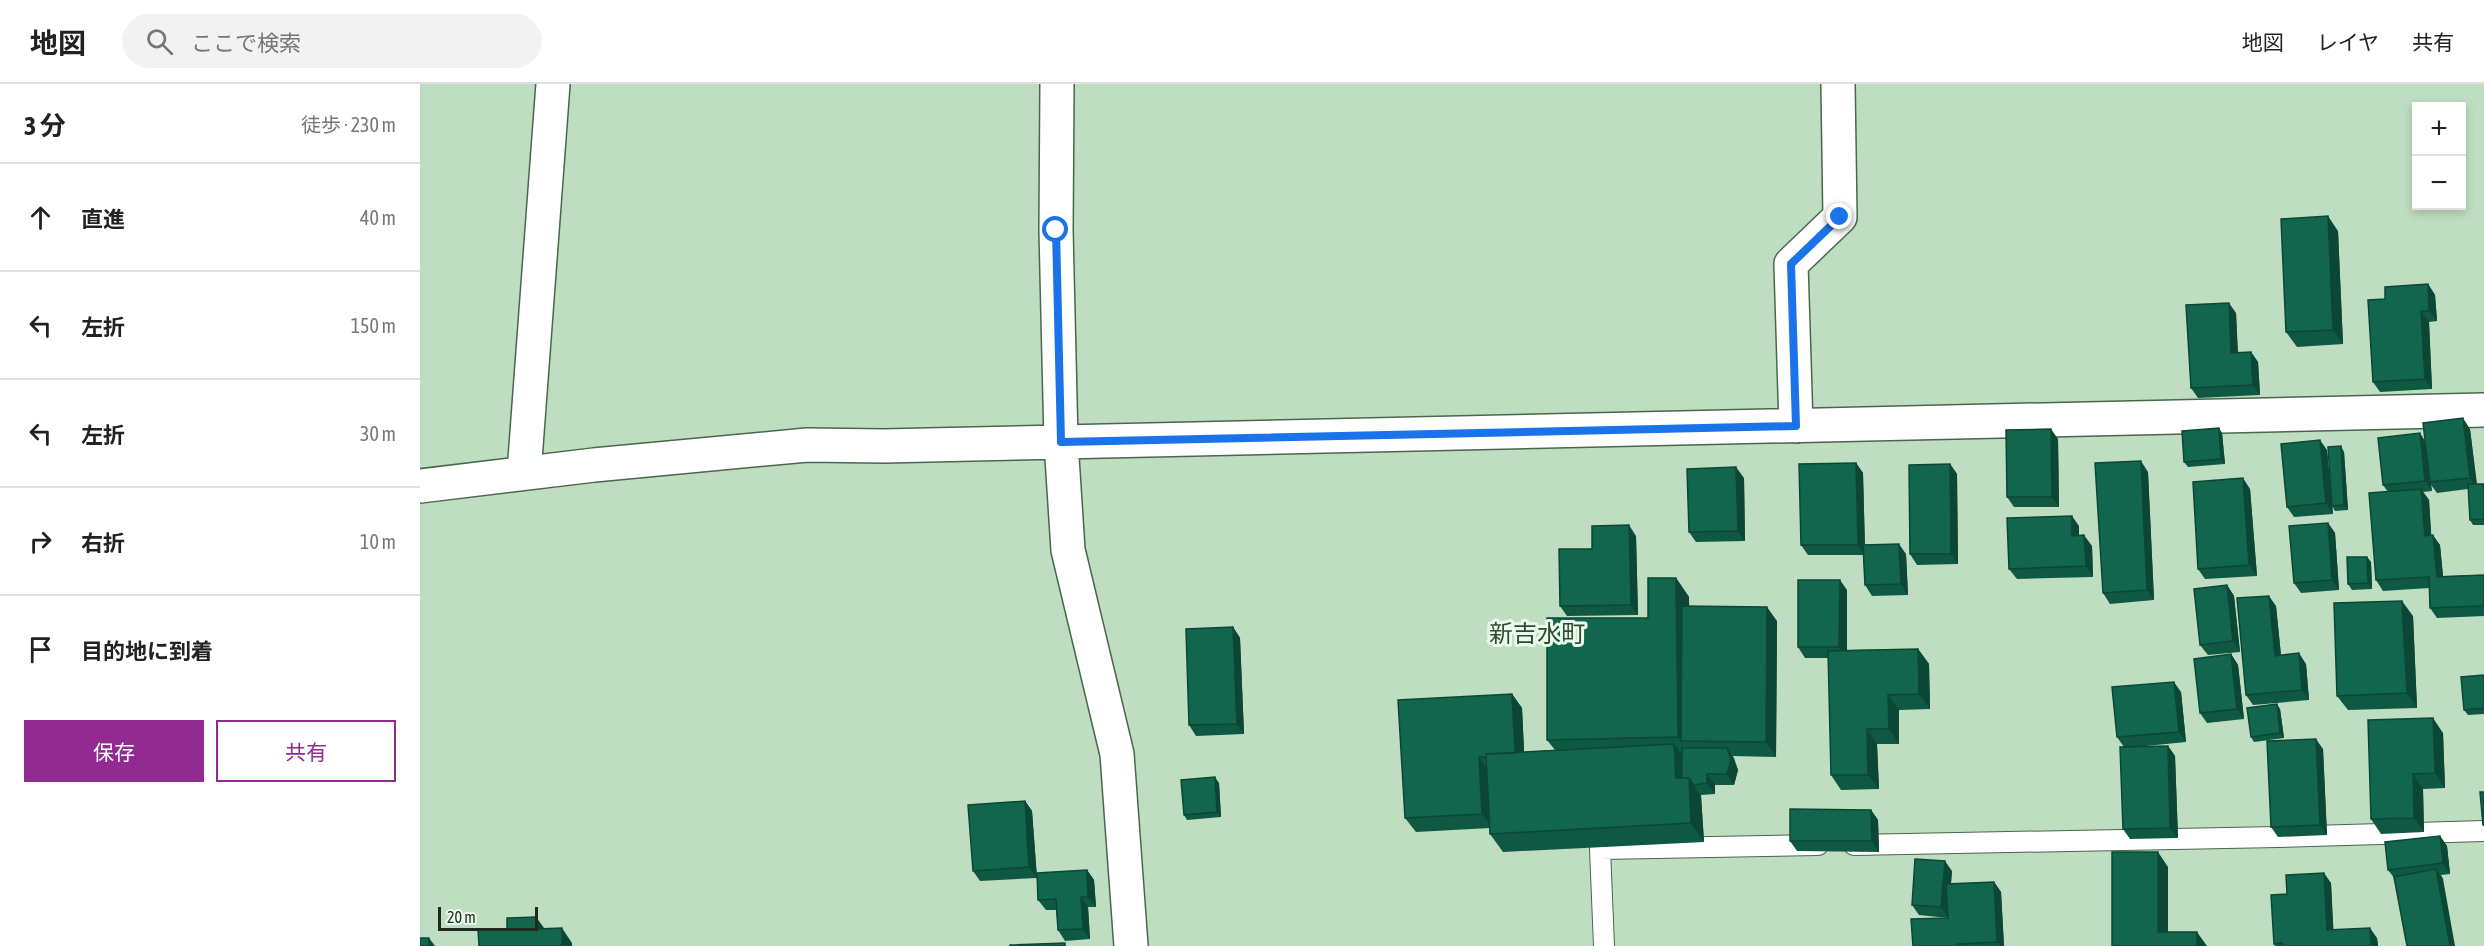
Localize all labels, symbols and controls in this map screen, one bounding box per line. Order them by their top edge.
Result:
search box [122,14,542,68]
icon: search [143,25,176,58]
text: 地図 [30,27,86,59]
text: ここで検索 [191,30,301,56]
text: 地図 [2242,30,2284,54]
text: レイヤ [2317,30,2379,54]
text: 共有 [2412,30,2454,54]
map controls [2412,102,2466,210]
button: + [2412,102,2466,156]
text: 3 分 [24,111,66,141]
text: 徒歩 · 230 m [301,113,396,136]
button: − [2412,156,2466,210]
icon: ahead [24,201,57,234]
route end [1826,203,1852,229]
text: 直進 [81,206,125,232]
text: 40 m [360,206,396,229]
route start [1042,216,1068,242]
icon: left [24,309,57,342]
text: 左折 [81,314,125,340]
text: 150 m [351,314,396,337]
icon: left [24,417,57,450]
text: 左折 [81,422,125,448]
text: 30 m [360,422,396,445]
icon: right [24,525,57,558]
text: 右折 [81,530,125,556]
text: 10 m [360,530,396,553]
district label: 新吉水町 [1489,620,1585,647]
icon: arrive [24,633,57,666]
text: 目的地に到着 [81,638,213,664]
button: 保存 [24,720,204,782]
button: 共有 [216,720,396,782]
scale bar [438,904,538,932]
text: 20 m [447,908,476,926]

